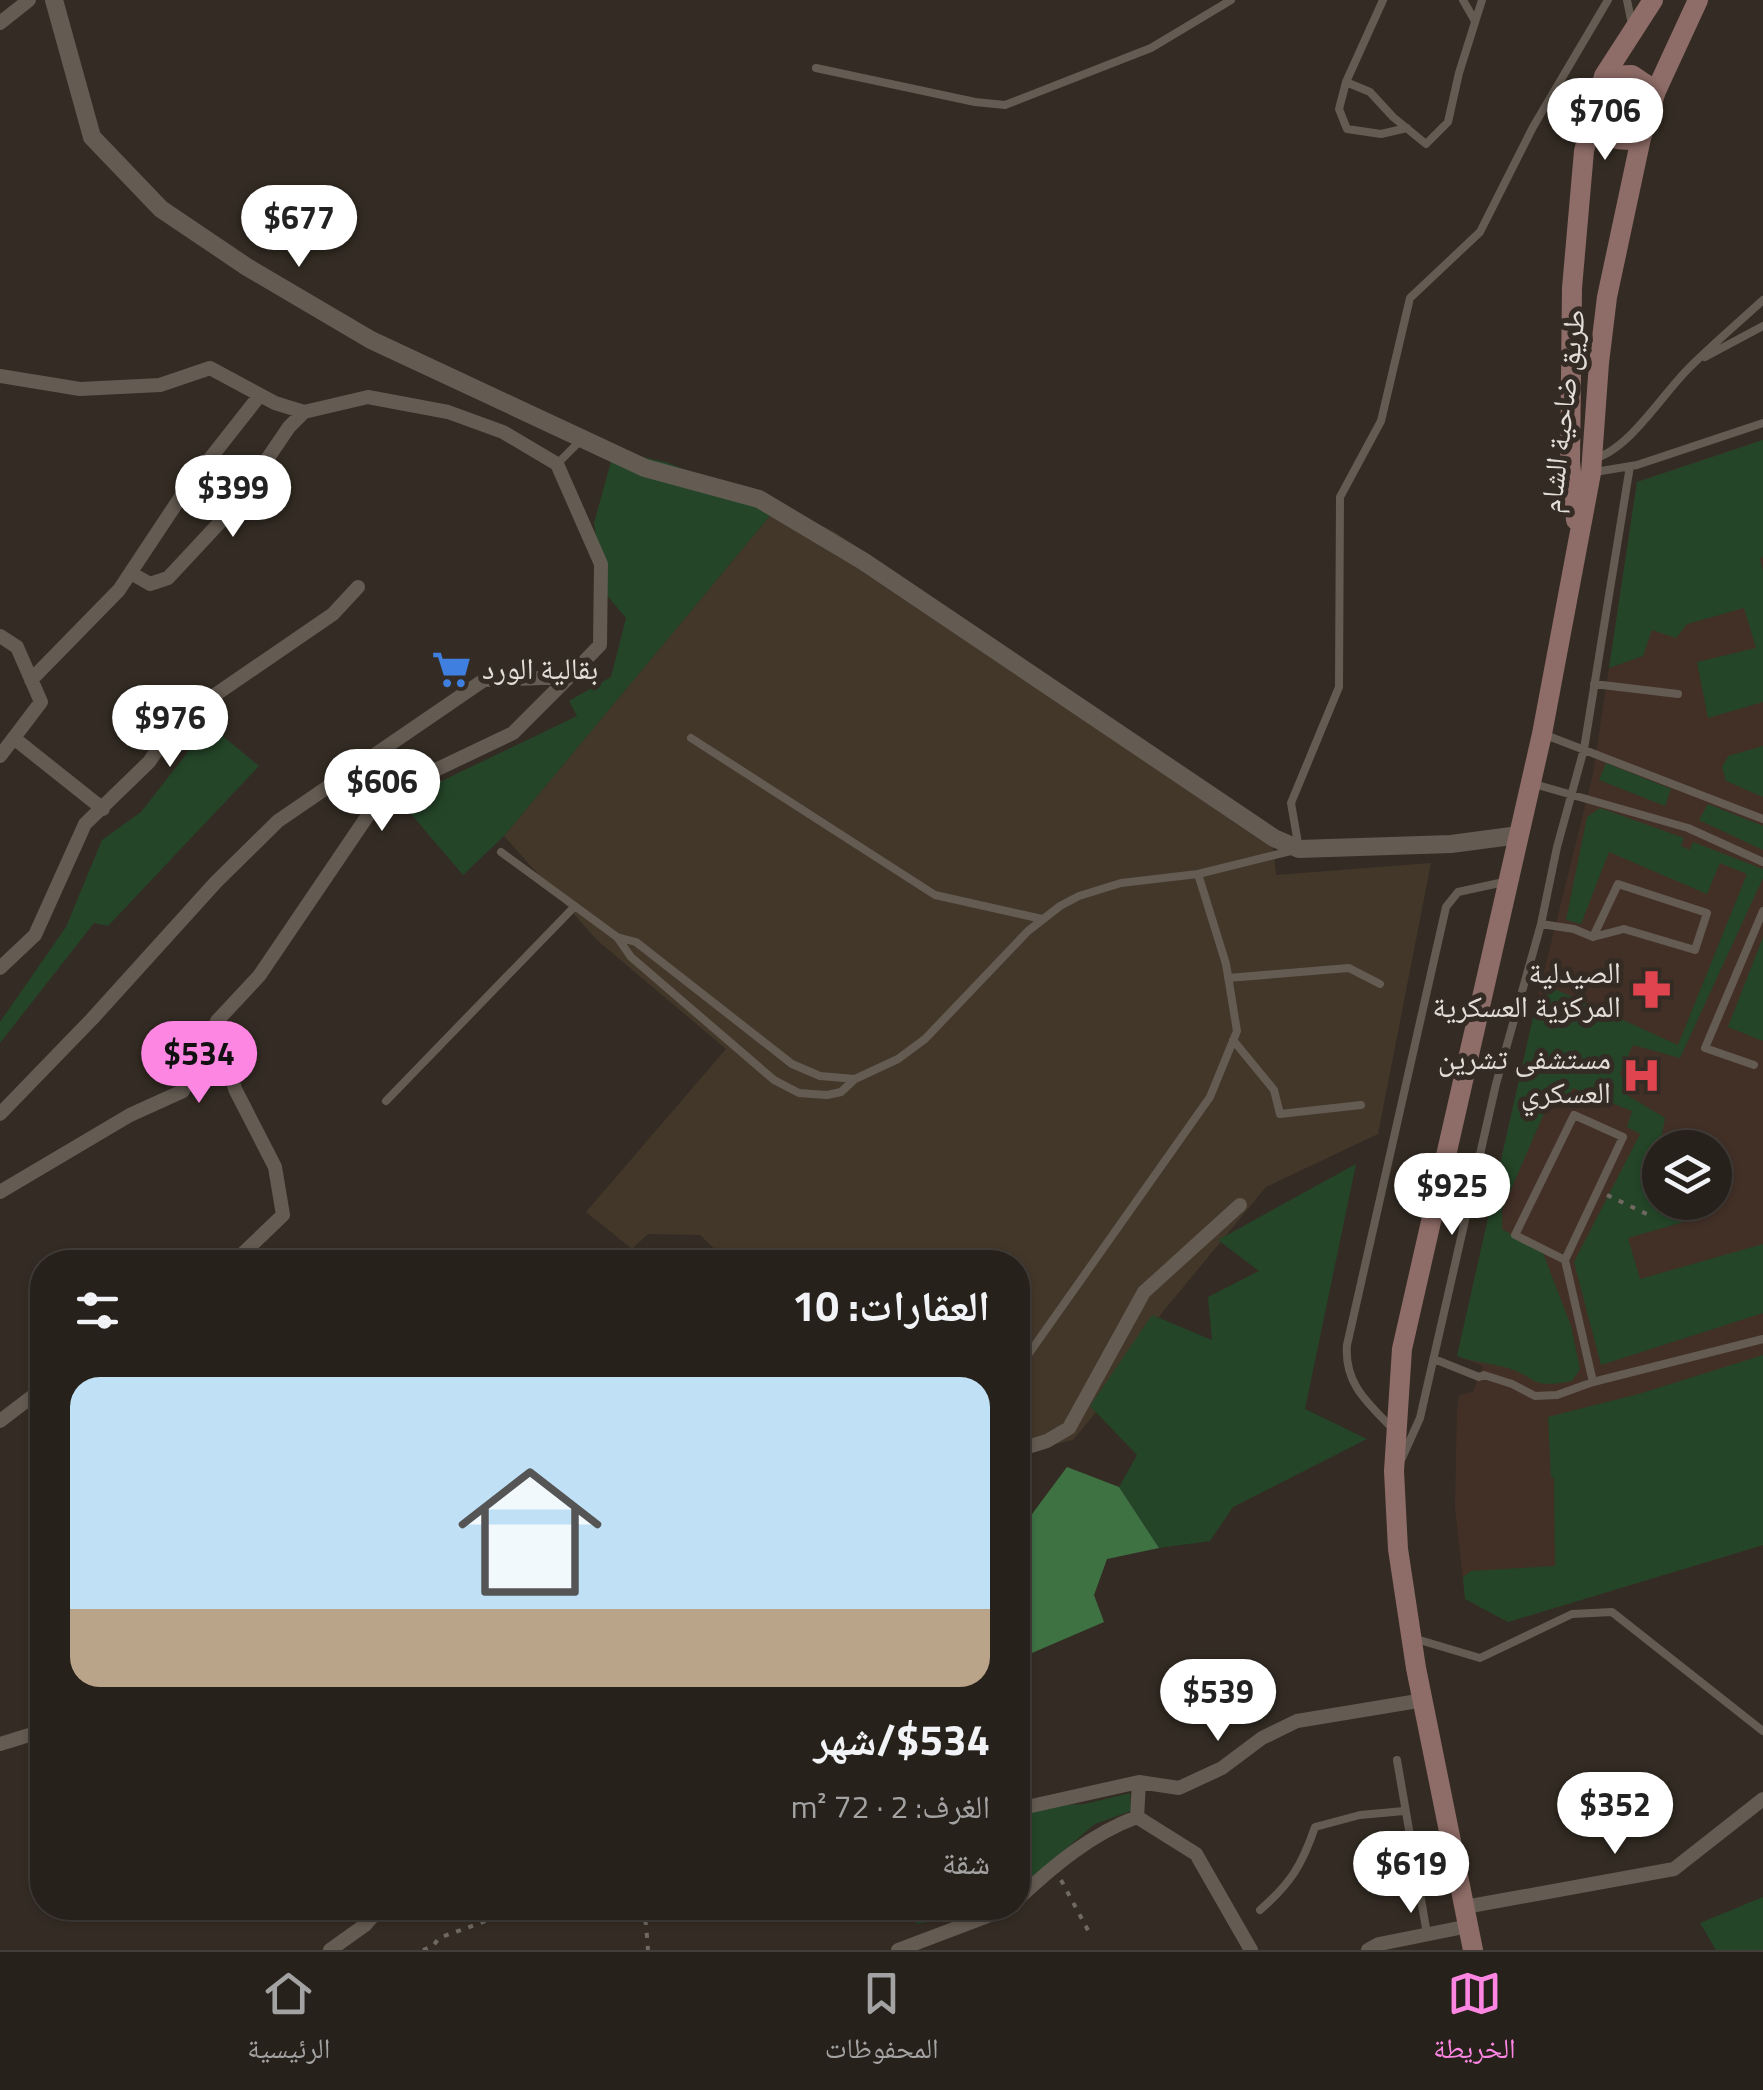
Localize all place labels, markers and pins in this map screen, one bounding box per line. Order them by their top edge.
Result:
pin: $706 [1546,78,1664,163]
pin: $677 [240,185,358,270]
pin: $399 [174,455,292,540]
place label: بقالية الورد [482,645,598,691]
supermarket icon: بقالية الورد [431,648,473,690]
pin: $976 [111,685,229,770]
pin: $606 [323,749,441,834]
place label: الصيدلية المركزية العسكرية [1432,949,1621,1029]
pharmacy icon: الصيدلية المركزية العسكرية [1630,969,1672,1011]
pin: $534 [140,1021,258,1106]
place label: مستشفى تشرين العسكري [1438,1035,1611,1117]
hospital icon: مستشفى تشرين العسكري [1620,1055,1662,1097]
pin: $925 [1393,1153,1511,1238]
pin: $539 [1159,1659,1277,1744]
pin: $352 [1556,1772,1674,1857]
pin: $619 [1352,1831,1470,1916]

